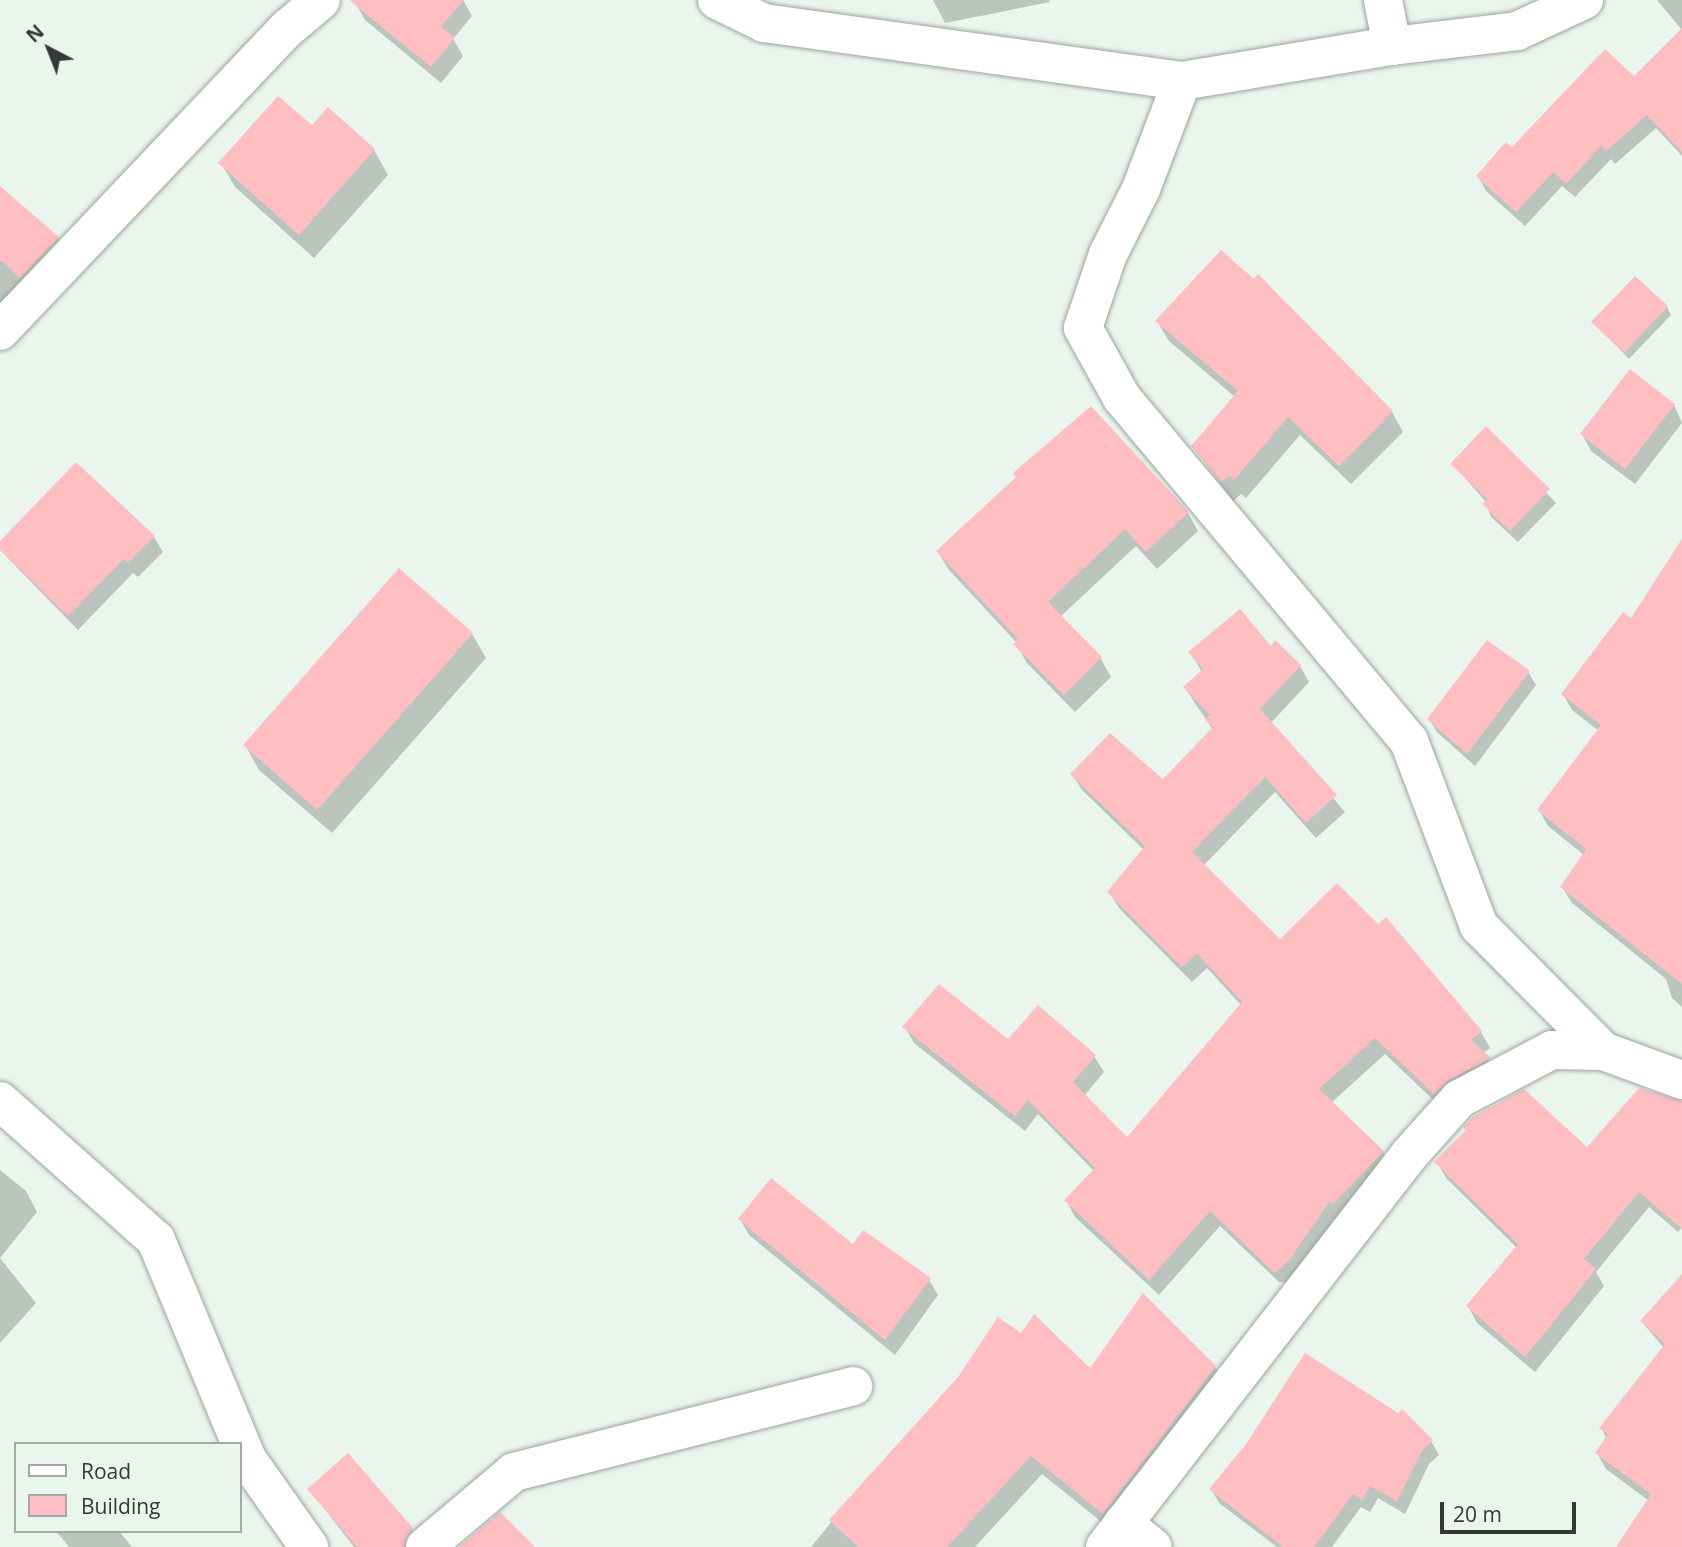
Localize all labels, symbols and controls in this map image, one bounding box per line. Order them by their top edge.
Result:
north arrow [14,14,84,84]
text: N [21,19,49,48]
legend [14,1442,242,1533]
text: Road [81,1457,131,1485]
scale bar [1444,1488,1580,1532]
text: Building [81,1492,160,1520]
text: 20 m [1453,1500,1502,1528]

